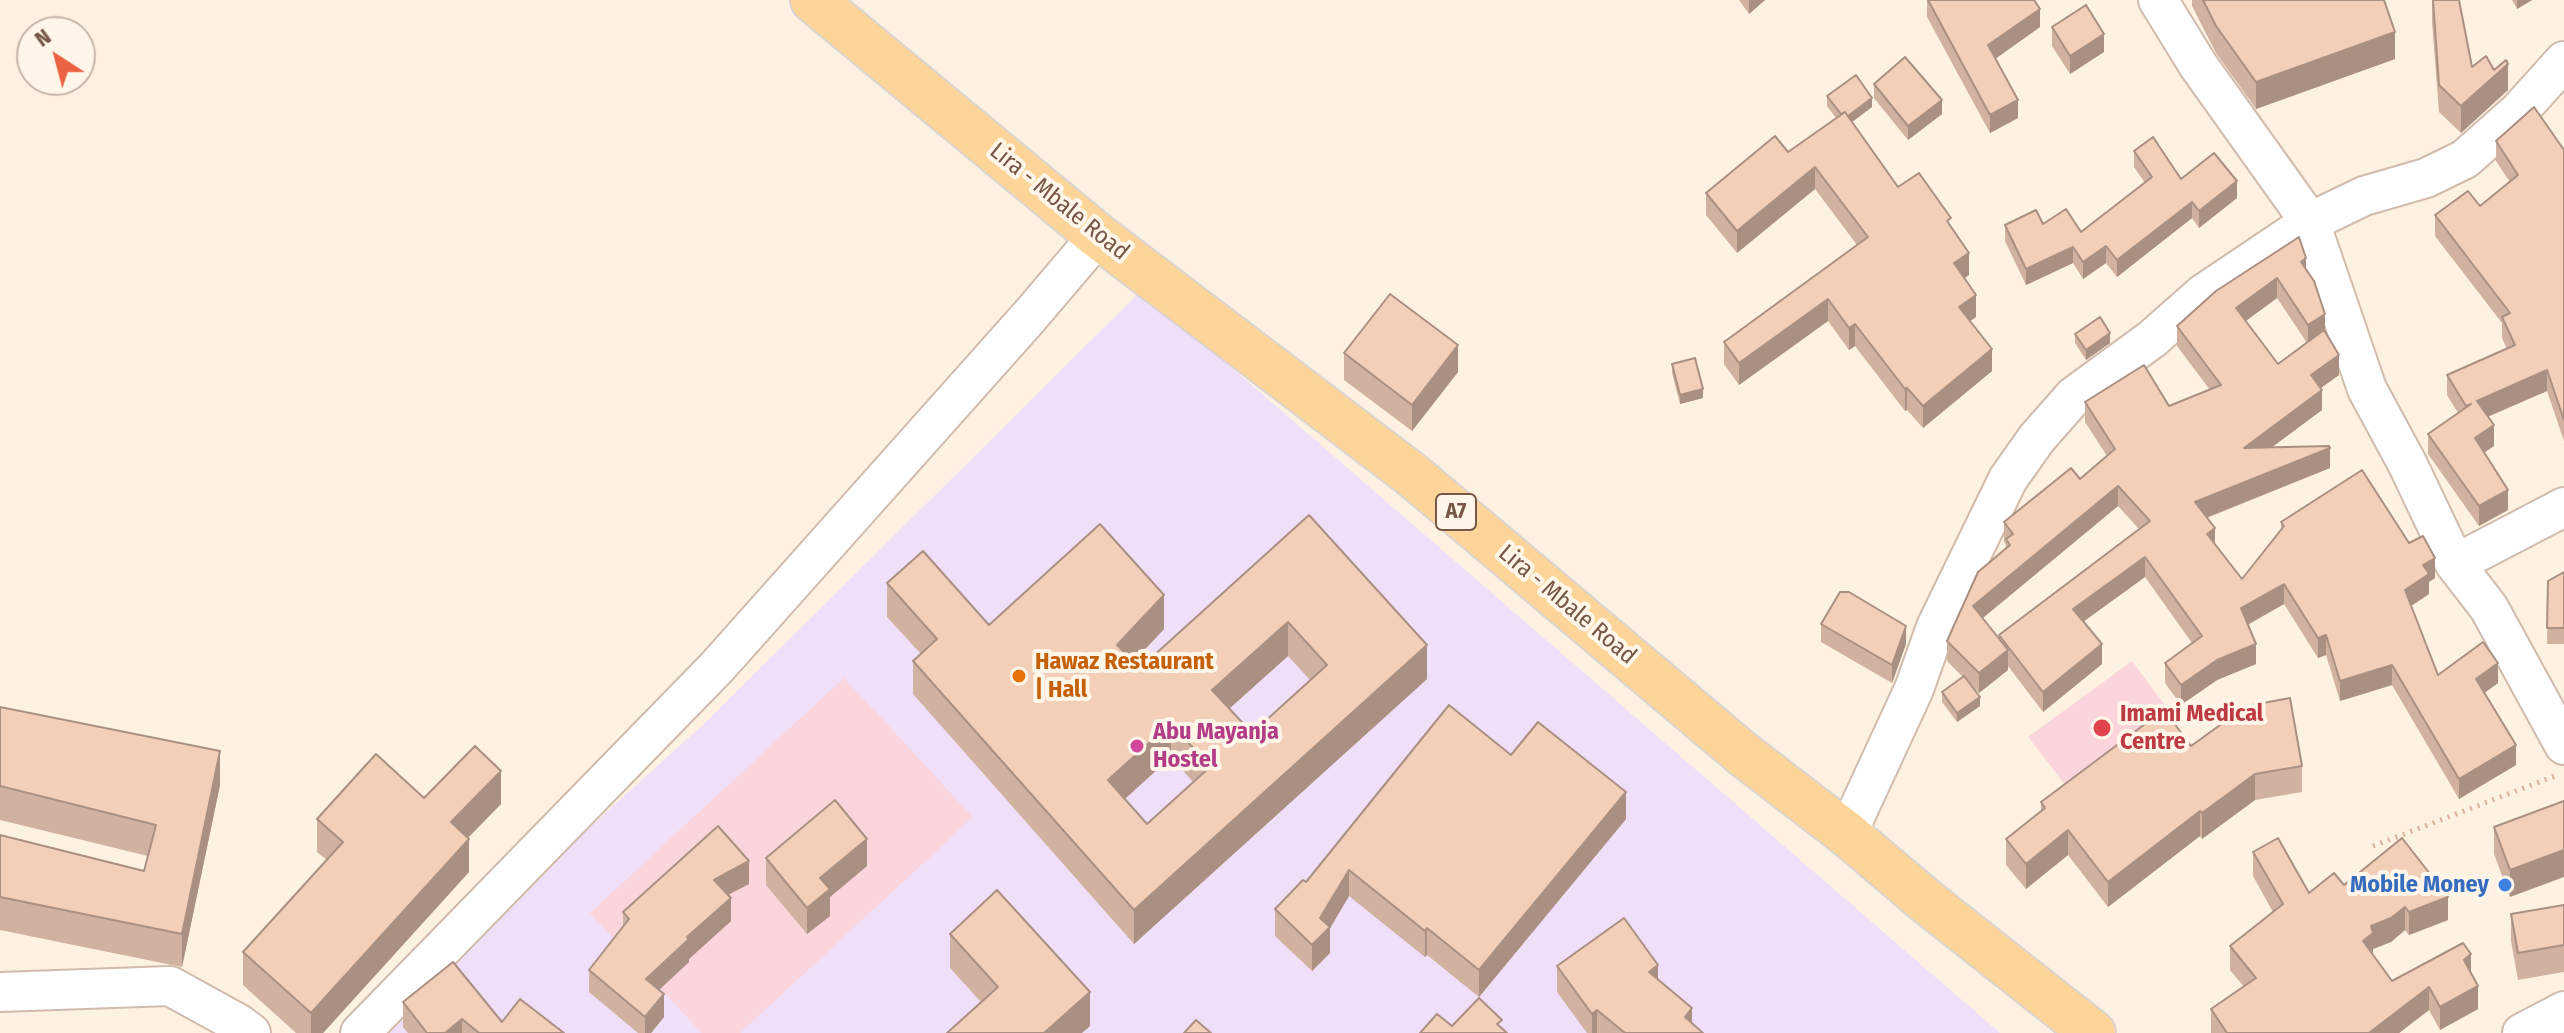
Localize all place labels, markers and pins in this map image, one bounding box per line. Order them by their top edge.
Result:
place label: Hawaz Restaurant | Hall [1035,648,1214,704]
marker: Hawaz Restaurant | Hall [1010,667,1028,685]
place label: Imami Medical Centre [2120,700,2263,756]
marker: Imami Medical Centre [2091,717,2113,739]
place label: Abu Mayanja Hostel [1153,718,1279,774]
marker: Abu Mayanja Hostel [1128,737,1146,755]
place label: Mobile Money [2350,871,2489,899]
marker: Mobile Money [2496,876,2514,894]

